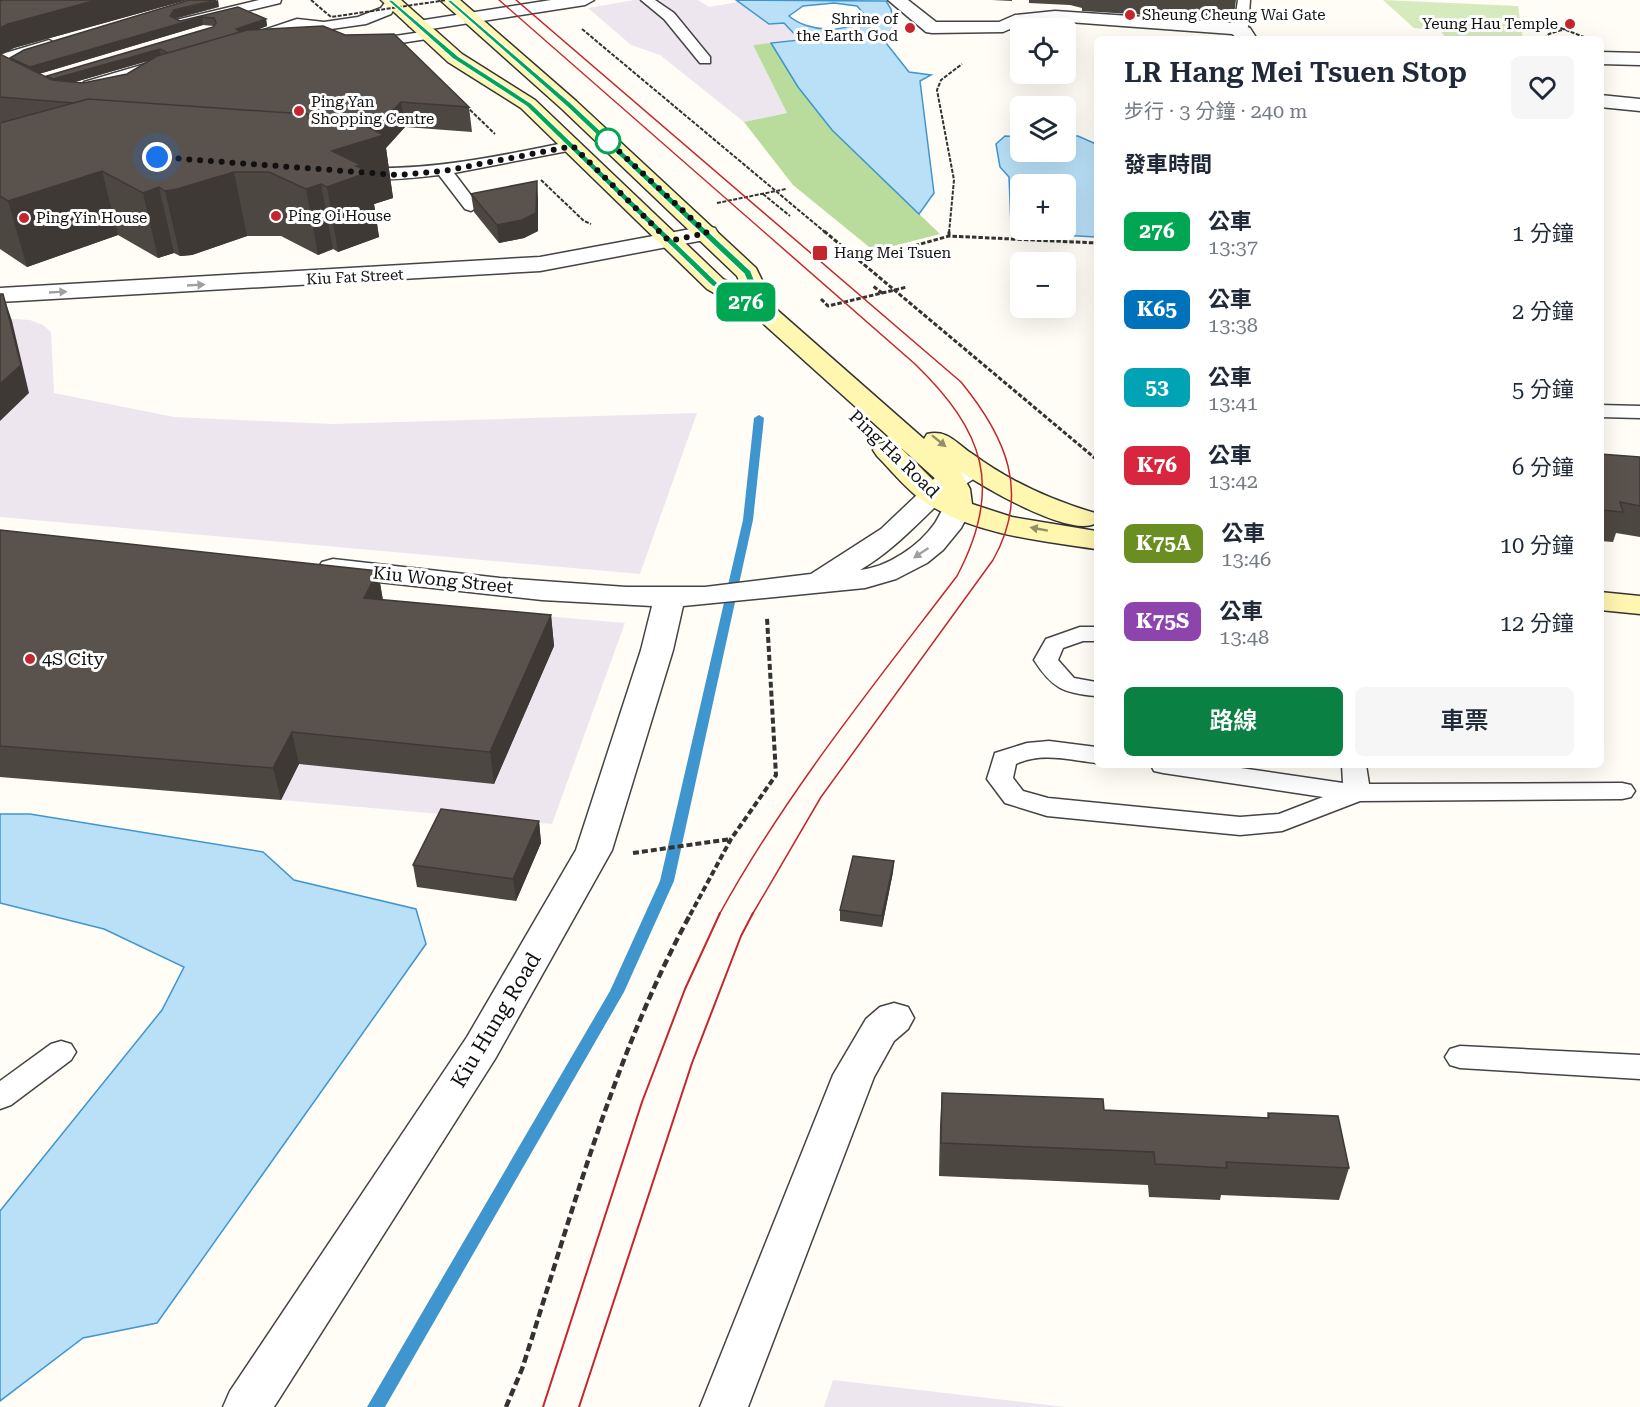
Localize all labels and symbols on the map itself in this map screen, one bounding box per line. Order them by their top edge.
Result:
place label: Sheung Cheung Wai Gate [1142,6,1326,24]
marker: Sheung Cheung Wai Gate [1123,8,1137,22]
place label: Shrine of the Earth God [797,10,899,45]
place label: Yeung Hau Temple [1422,15,1558,33]
marker: Yeung Hau Temple [1563,17,1577,31]
marker: Shrine of the Earth God [903,21,917,35]
place label: Ping Yan Shopping Centre [311,93,434,128]
marker: Ping Yan Shopping Centre [292,104,306,118]
unlabelled marker [595,128,621,154]
your location [142,142,172,172]
place label: Ping Oi House [288,207,391,225]
place label: Ping Yin House [36,209,147,227]
marker: Ping Oi House [269,209,283,223]
marker: Ping Yin House [17,211,31,225]
marker: Hang Mei Tsuen [811,244,829,262]
place label: Hang Mei Tsuen [834,244,951,262]
street label: Kiu Fat Street [306,265,405,289]
one-way arrow [186,281,205,290]
line badge: 276 [712,282,780,322]
one-way arrow [49,288,68,297]
street label: Ping Ha Road [845,405,944,502]
one-way arrow [931,435,947,448]
one-way arrow [1029,524,1048,533]
one-way arrow [913,547,929,558]
street label: Kiu Wong Street [372,562,515,597]
place label: 4S City [42,648,105,669]
marker: 4S City [23,652,37,666]
street label: Kiu Hung Road [446,948,546,1092]

